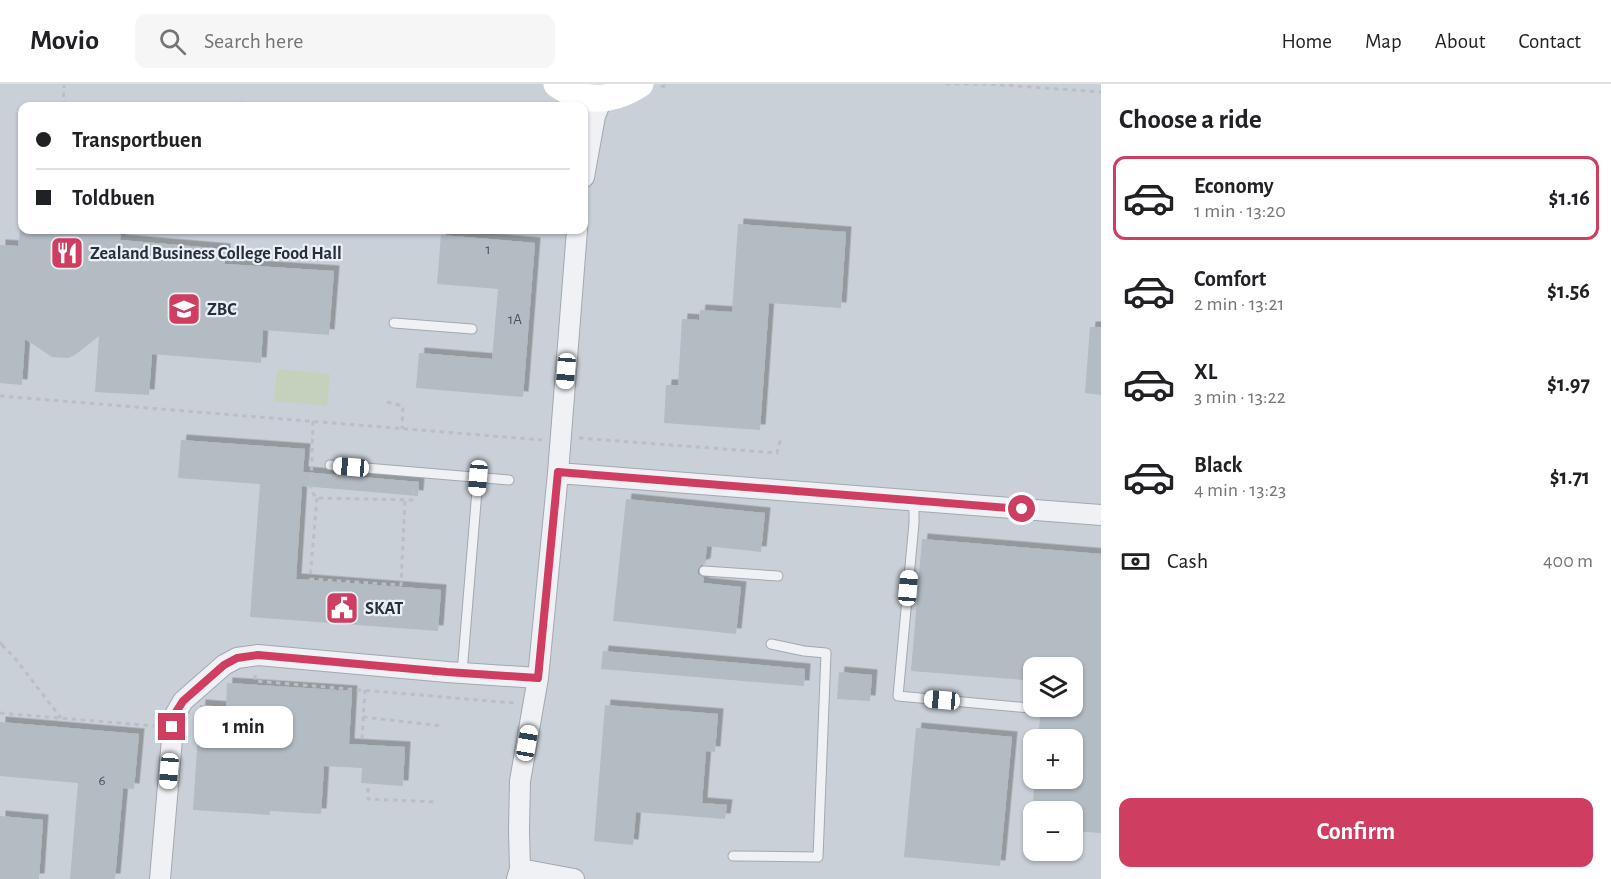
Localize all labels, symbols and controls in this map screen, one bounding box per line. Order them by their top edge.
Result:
search box [135,14,555,68]
icon: search [156,25,189,58]
text: Movio [30,27,99,55]
text: Search here [204,30,303,52]
text: Home [1281,31,1332,52]
text: Map [1365,31,1402,52]
text: About [1435,31,1485,52]
text: Contact [1518,31,1581,52]
text: Choose a ride [1119,106,1262,133]
text: Transportbuen [72,129,202,151]
icon: car [1122,171,1176,225]
text: Economy [1194,175,1274,197]
text: Toldbuen [72,187,155,209]
text: $1.16 [1549,187,1590,209]
text: 1 min · 13:20 [1194,201,1286,221]
restaurant icon: Zealand Business College Food Hall [49,235,85,271]
house number: 1 [485,242,491,257]
place label: Zealand Business College Food Hall [90,245,342,263]
icon: car [1122,264,1176,318]
text: Comfort [1194,268,1266,290]
text: $1.56 [1547,280,1590,302]
school or university icon: ZBC [166,291,202,327]
text: 2 min · 13:21 [1194,294,1284,314]
place label: ZBC [207,301,237,319]
house number: 1A [508,312,522,327]
car [555,352,577,390]
icon: car [1122,357,1176,411]
text: XL [1194,361,1217,383]
text: $1.97 [1547,373,1590,395]
text: 3 min · 13:22 [1194,387,1286,407]
icon: car [1122,450,1176,504]
text: Black [1194,454,1242,476]
car [332,456,370,478]
car [467,459,489,497]
text: $1.71 [1550,466,1590,488]
text: 4 min · 13:23 [1194,480,1286,500]
route start [1008,495,1035,522]
icon: cash [1119,545,1152,578]
text: Cash [1167,550,1208,572]
text: 400 m [1543,551,1593,571]
car [897,569,919,607]
public building icon: SKAT [324,590,360,626]
place label: SKAT [365,600,403,618]
map controls [1023,657,1083,861]
button: layers [1023,657,1083,717]
car [923,689,961,711]
callout: 1 min [193,706,292,748]
route end [158,713,185,740]
text: 1 min [222,717,265,737]
car [515,724,539,762]
button: + [1023,729,1083,789]
car [158,752,180,790]
house number: 6 [98,773,106,788]
button: Confirm [1119,798,1593,867]
button: − [1023,801,1083,861]

